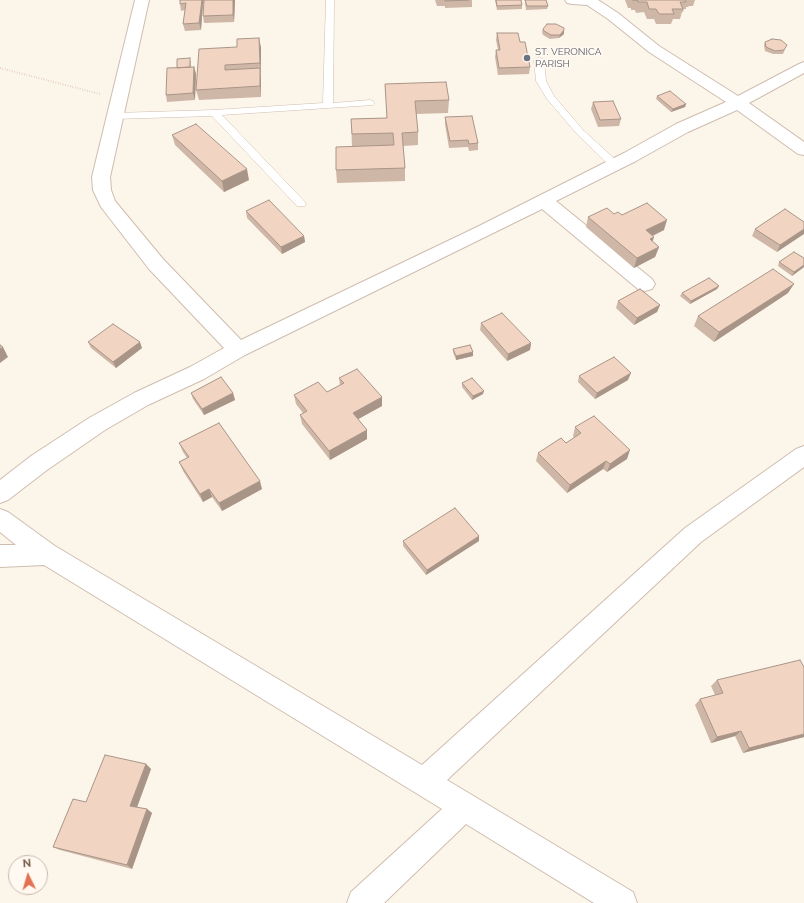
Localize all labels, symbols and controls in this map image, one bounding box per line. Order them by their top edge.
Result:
place label: ST. VERONICA PARISH [535,46,602,70]
marker: ST. VERONICA PARISH [522,53,532,63]
north arrow [8,855,48,895]
text: N [22,857,32,870]

